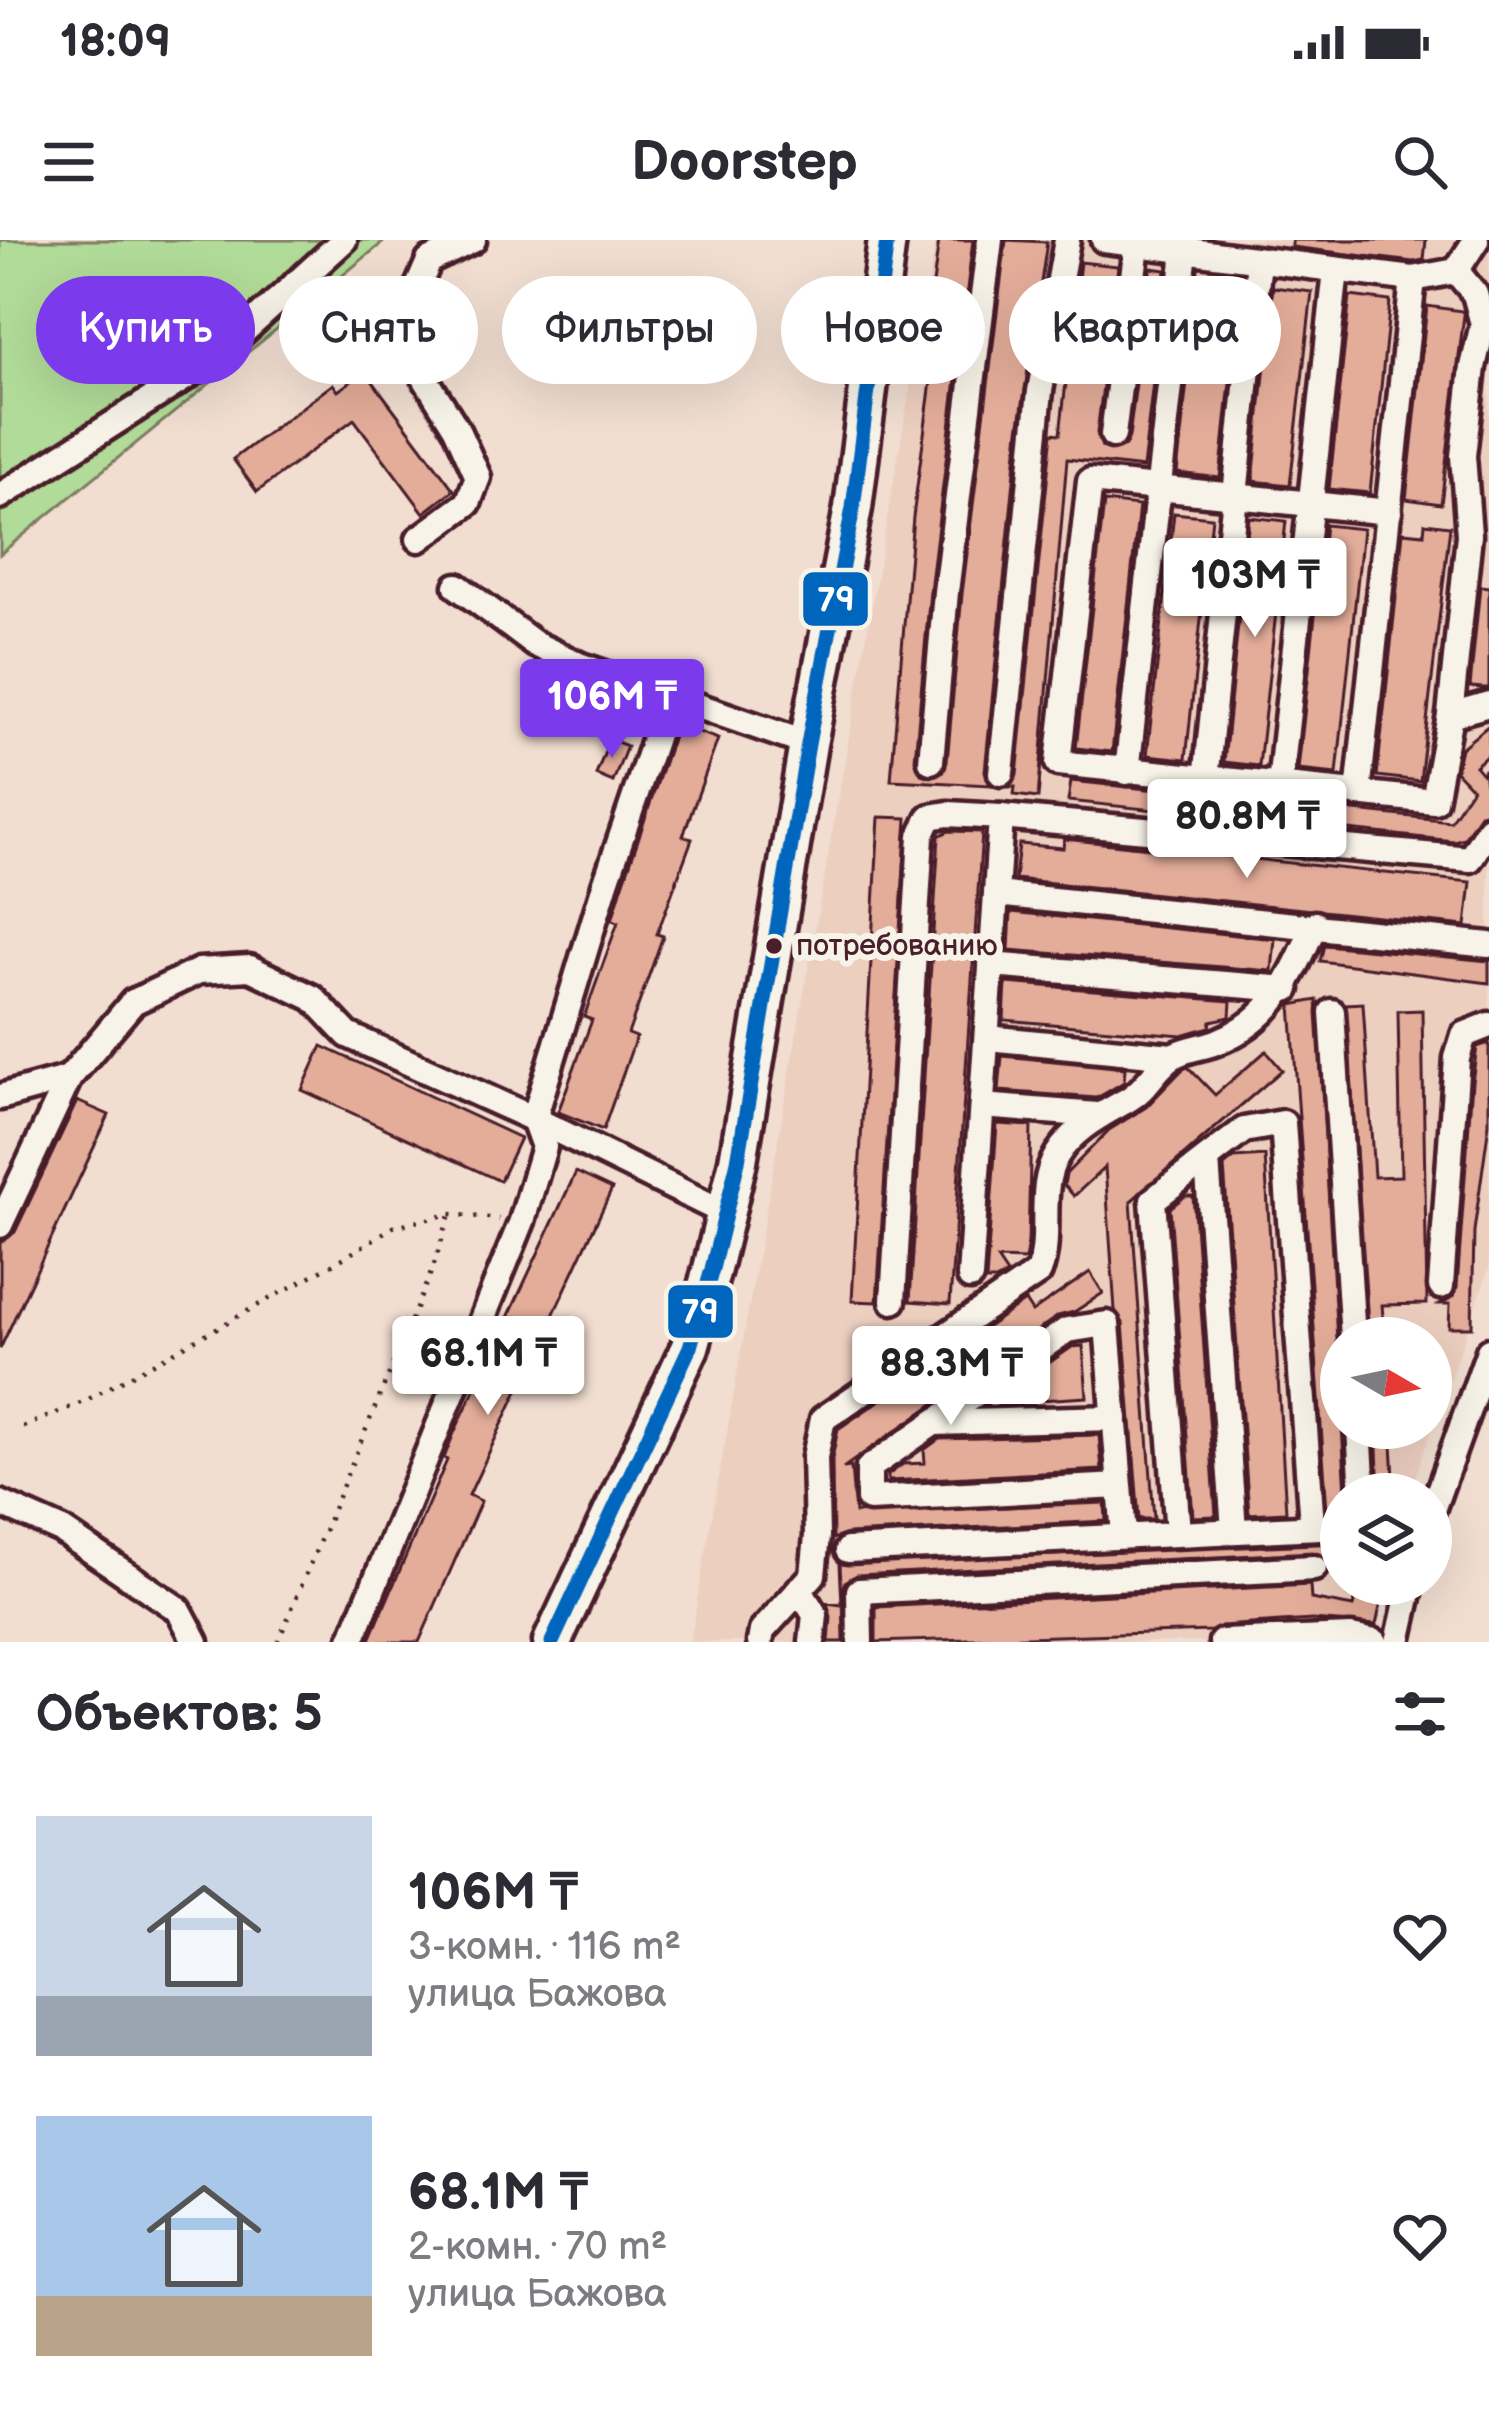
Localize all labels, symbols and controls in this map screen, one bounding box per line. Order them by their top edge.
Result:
text: 18:09 [60,15,171,70]
icon: menu [36,129,102,195]
icon: search [1387,129,1453,195]
text: Doorstep [631,130,858,195]
chip: Купить [36,276,255,384]
chip: Снять [279,276,478,384]
chip: Фильтры [502,276,757,384]
chip: Новое [781,276,985,384]
chip: Квартира [1009,276,1281,384]
pin: 103M ₸ [1157,538,1353,640]
text: 103M ₸ [1191,553,1319,600]
line badge: 79 [801,570,870,628]
text: 79 [817,581,855,621]
pin: 106M ₸ [514,659,710,761]
text: 106M ₸ [547,674,677,721]
pin: 80.8M ₸ [1136,779,1358,881]
text: 80.8M ₸ [1174,794,1320,841]
place label: потребованию [796,928,998,964]
marker: потребованию [763,935,785,957]
line badge: 79 [666,1283,735,1340]
text: 79 [681,1293,719,1333]
pin: 68.1M ₸ [377,1316,599,1418]
north arrow [1320,1317,1452,1449]
map controls [1320,1317,1452,1605]
pin: 88.3M ₸ [840,1326,1062,1428]
text: 68.1M ₸ [419,1331,557,1378]
text: 88.3M ₸ [879,1341,1023,1388]
button: layers [1320,1473,1452,1605]
icon: filters [1387,1681,1453,1747]
text: Объектов: 5 [36,1684,323,1745]
text: 106M ₸ [408,1863,578,1924]
icon: home [132,1864,276,2008]
icon: heart [1387,1903,1453,1969]
text: 3-комн. · 116 m² [408,1924,681,1971]
text: улица Бажова [408,1971,667,2018]
text: 68.1M ₸ [408,2163,588,2224]
icon: home [132,2164,276,2308]
icon: heart [1387,2203,1453,2269]
text: 2-комн. · 70 m² [408,2224,667,2271]
text: улица Бажова [408,2271,667,2318]

